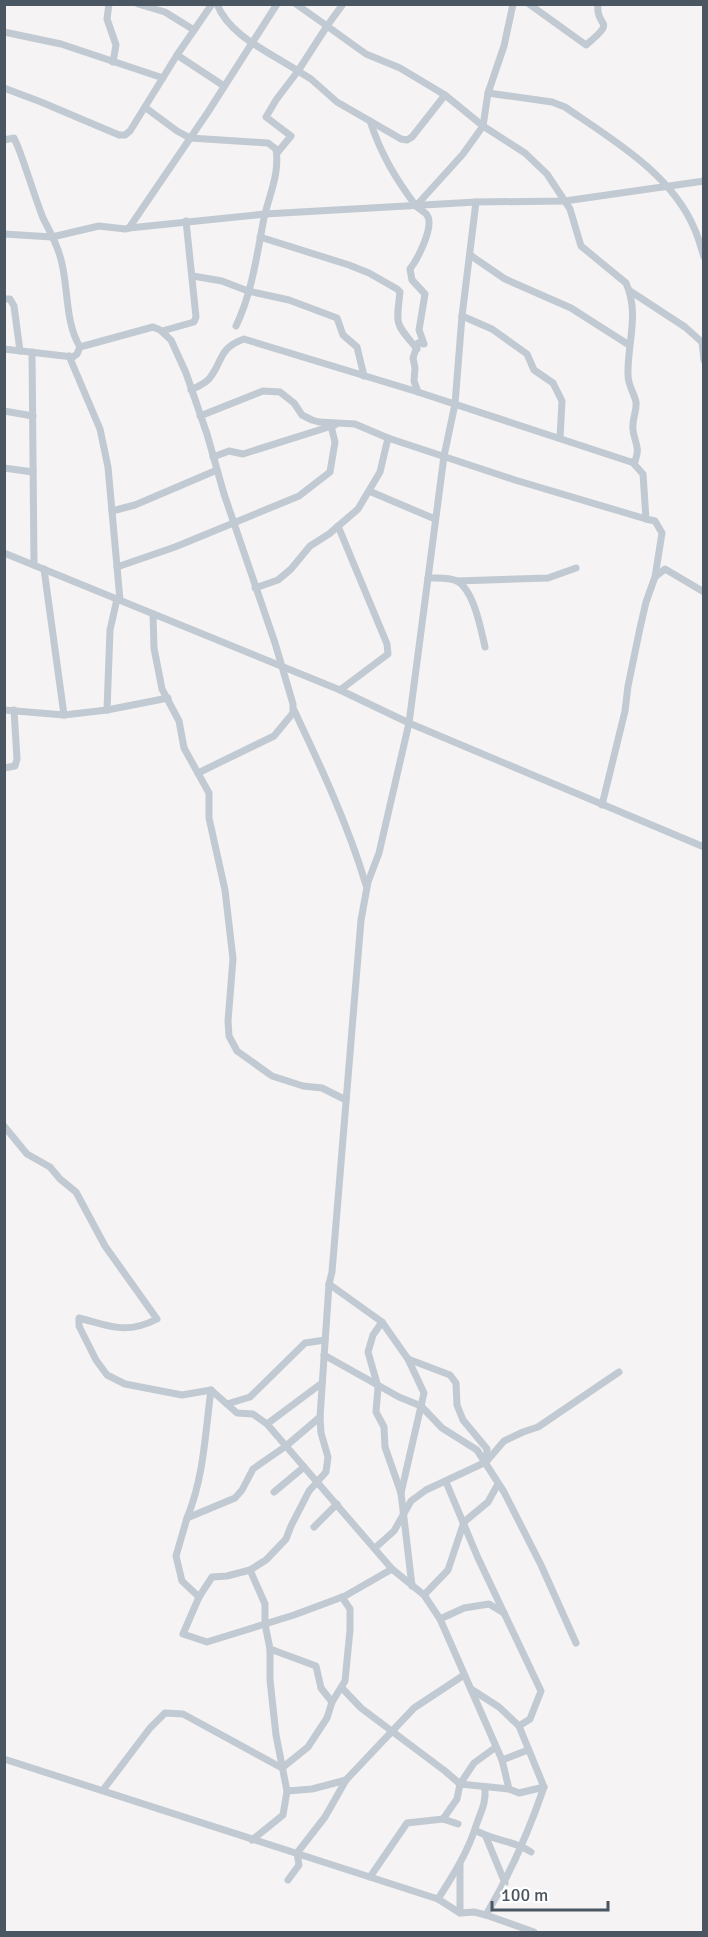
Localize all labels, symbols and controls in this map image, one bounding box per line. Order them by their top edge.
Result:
scale bar [492,1874,608,1912]
text: 100 m [501,1884,548,1906]

